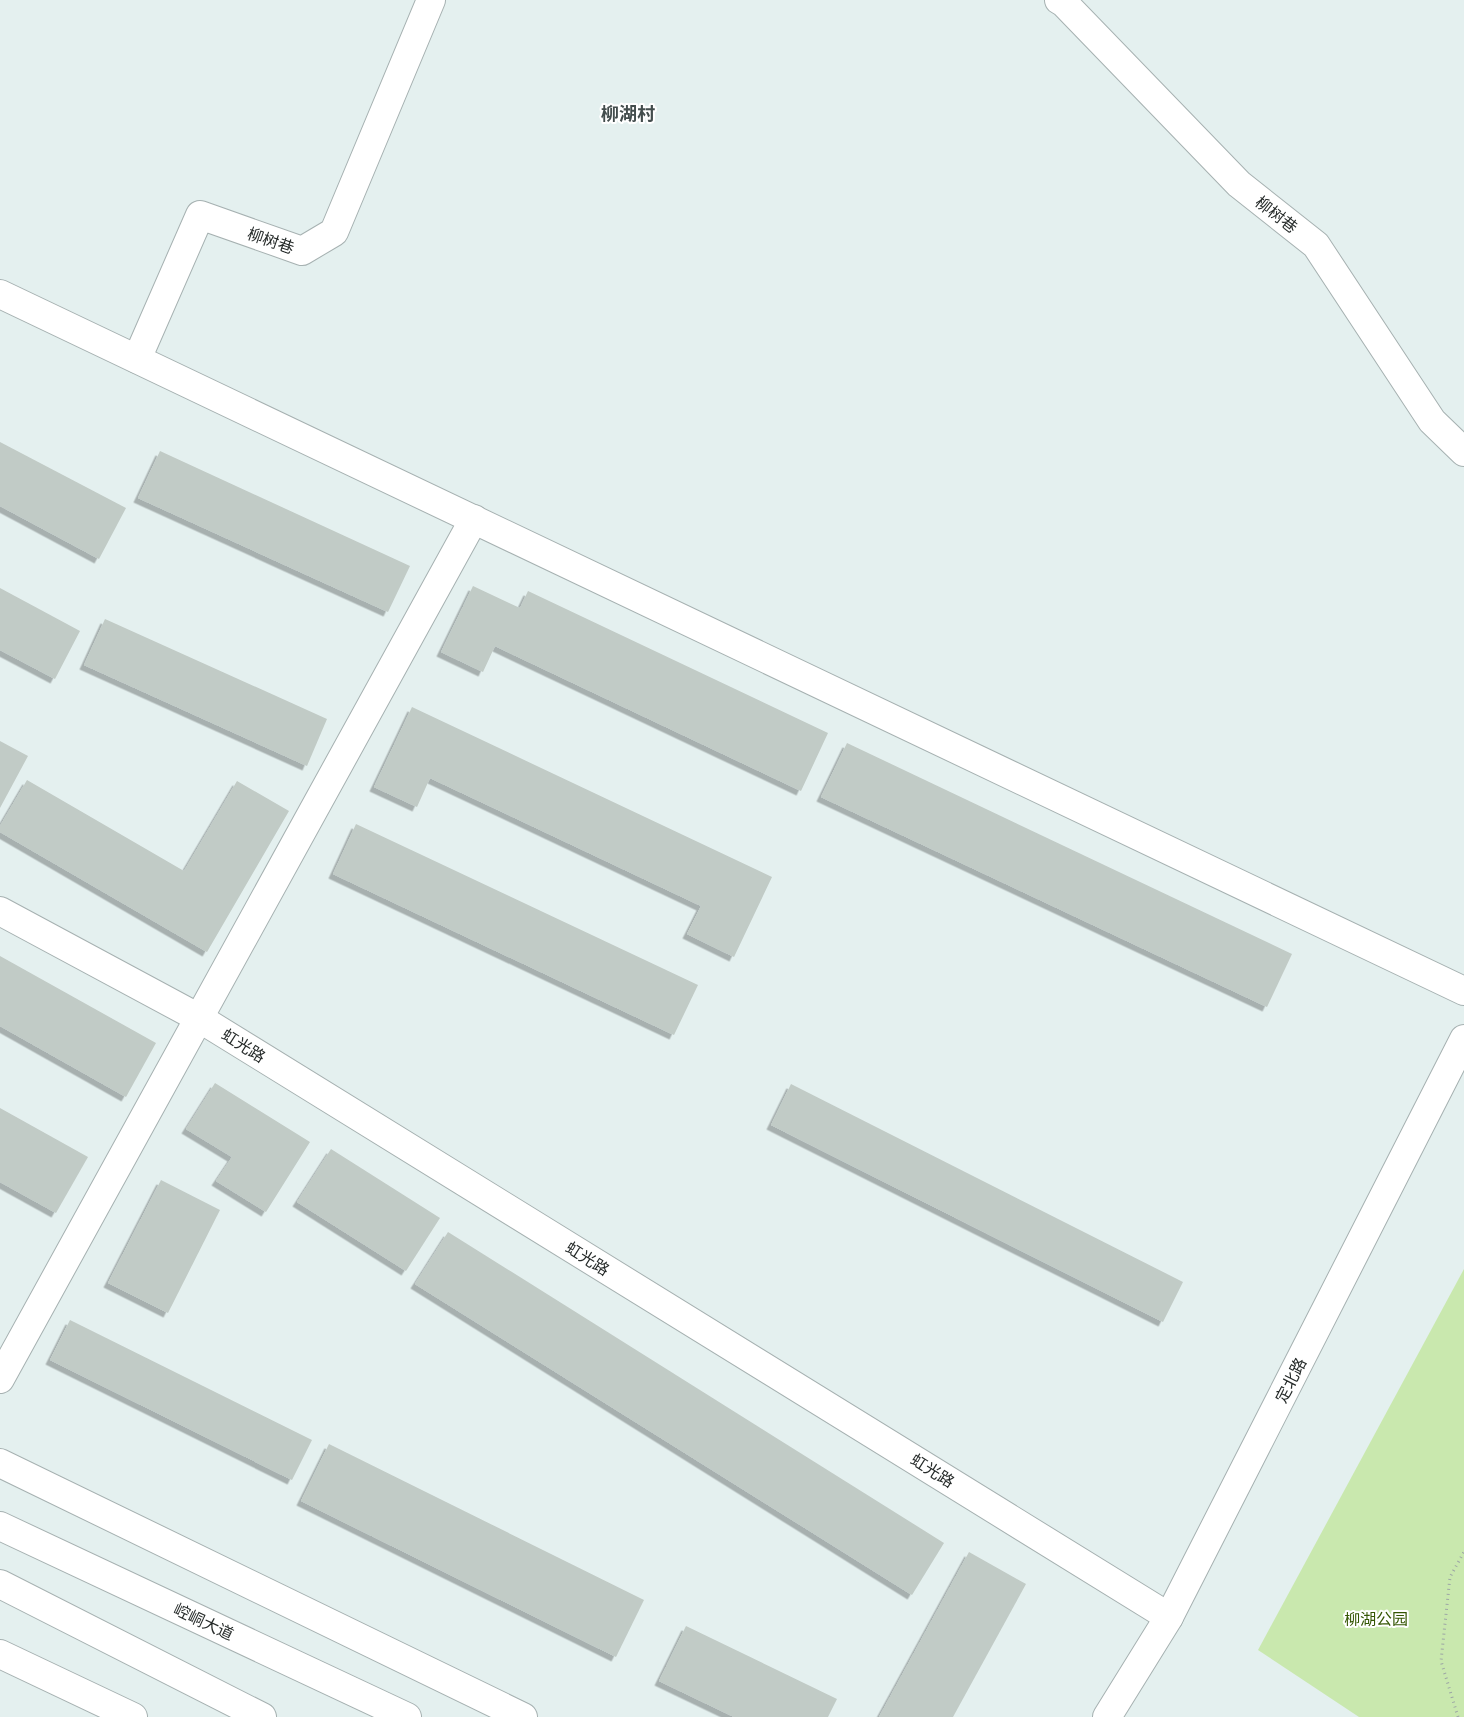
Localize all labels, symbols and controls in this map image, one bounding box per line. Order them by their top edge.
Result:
district label: 柳湖村 [601,102,655,124]
street label: 柳树巷 [1252,192,1302,236]
street label: 柳树巷 [245,223,297,257]
street label: 虹光路 [219,1024,269,1066]
street label: 虹光路 [563,1237,613,1279]
street label: 定北路 [1271,1354,1309,1406]
street label: 虹光路 [908,1449,958,1491]
street label: 崆峒大道 [171,1599,237,1643]
park label: 柳湖公园 [1344,1609,1408,1628]

